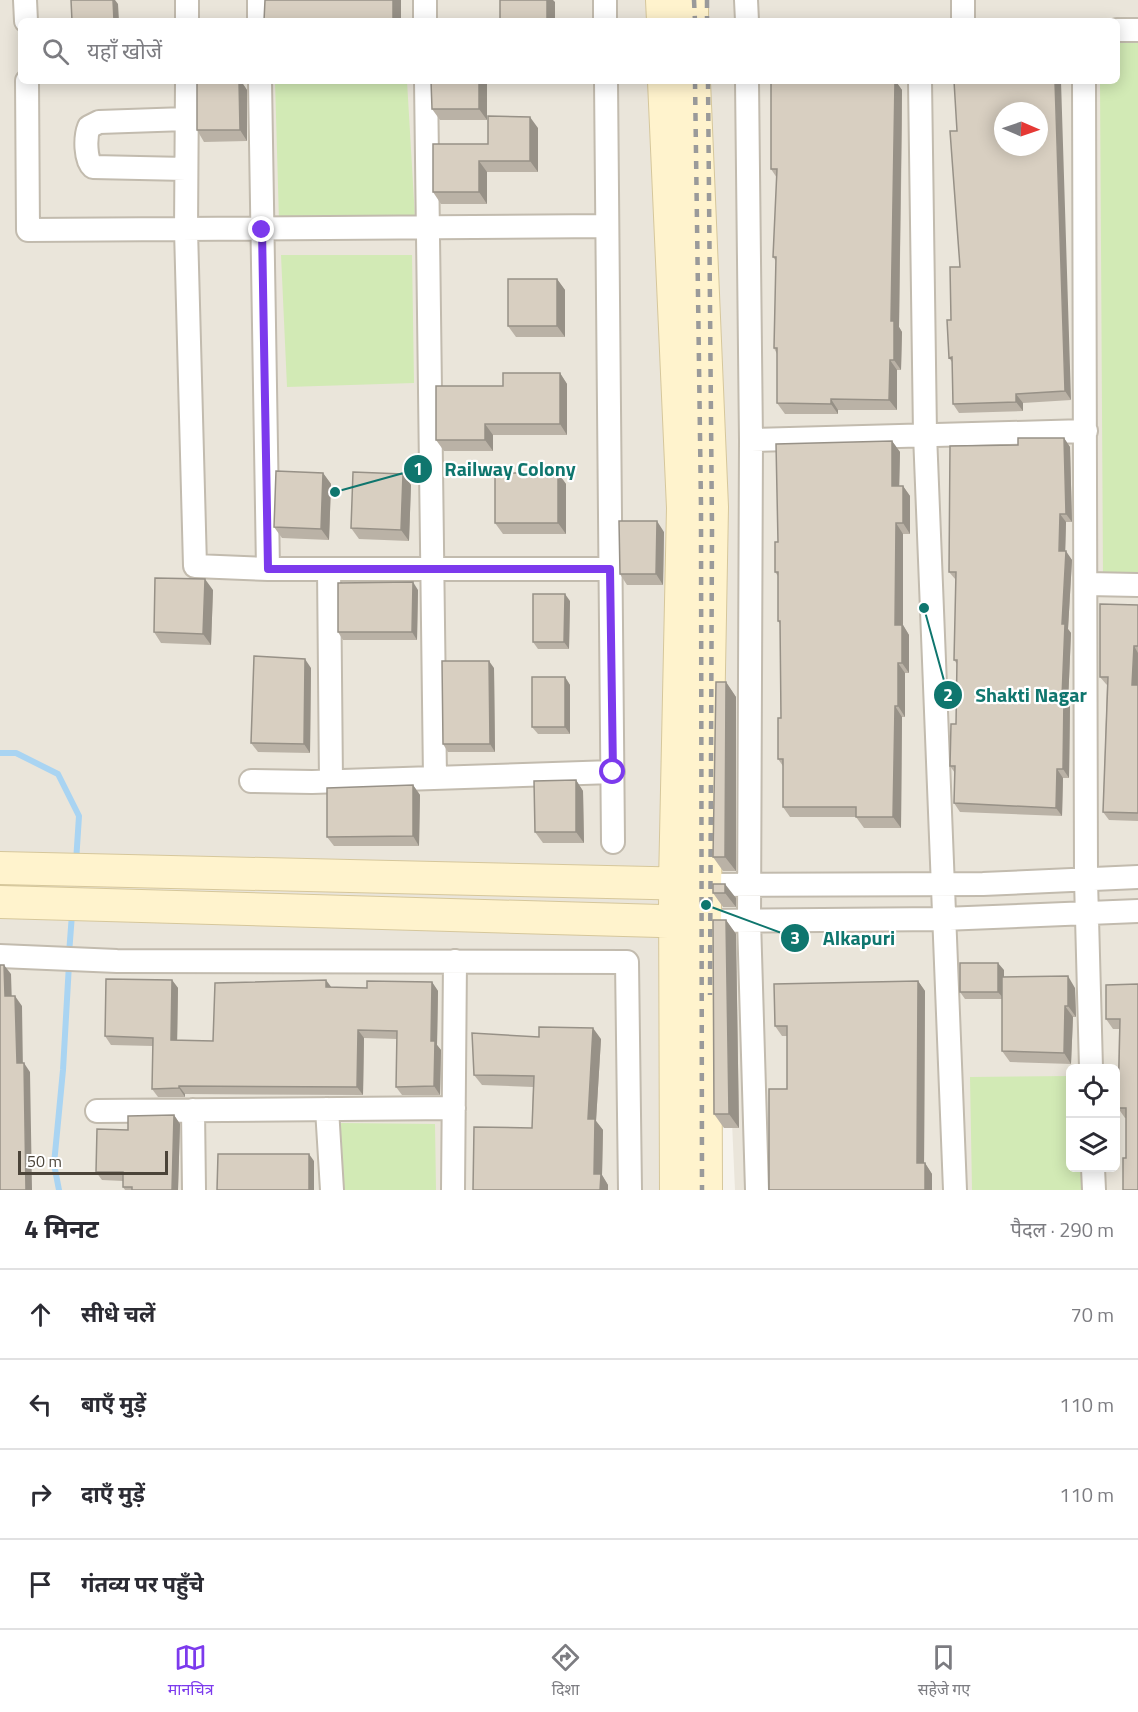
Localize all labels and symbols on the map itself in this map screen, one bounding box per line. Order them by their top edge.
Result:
north arrow [994,102,1048,156]
route end [248,216,274,242]
callout: Railway Colony [403,450,588,488]
text: Railway Colony [444,453,576,484]
text: 1 [413,455,423,482]
callout: Shakti Nagar [933,676,1099,714]
text: Shakti Nagar [975,679,1087,710]
text: 2 [943,681,953,708]
route start [599,758,625,784]
callout: Alkapuri [780,919,907,957]
text: Alkapuri [823,922,895,953]
text: 3 [790,924,800,951]
scale bar [18,1148,168,1176]

